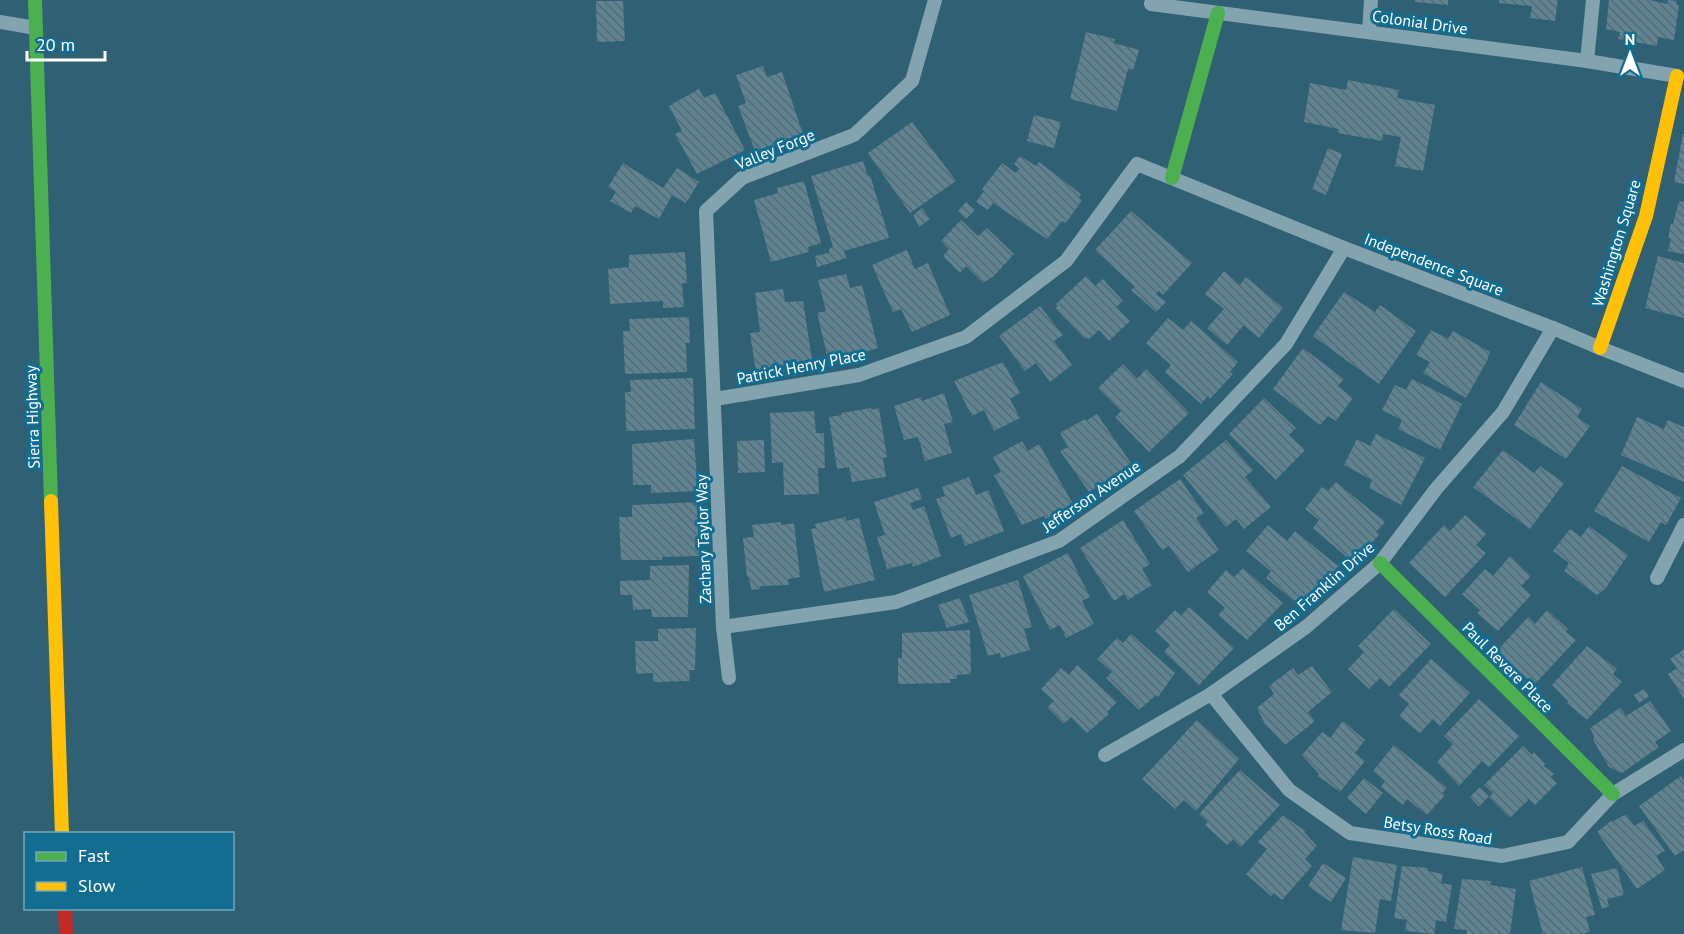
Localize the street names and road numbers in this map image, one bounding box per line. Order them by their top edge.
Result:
street label: Colonial Drive [1371,5,1469,39]
street label: Valley Forge [732,124,817,174]
street label: Washington Square [1587,177,1645,309]
street label: Independence Square [1361,228,1507,300]
street label: Patrick Henry Place [735,344,867,388]
street label: Sierra Highway [20,364,44,469]
street label: Jefferson Avenue [1037,456,1144,537]
street label: Zachary Taylor Way [691,473,715,604]
street label: Ben Franklin Drive [1270,537,1378,635]
street label: Paul Revere Place [1458,617,1558,717]
street label: Betsy Ross Road [1382,812,1494,848]

